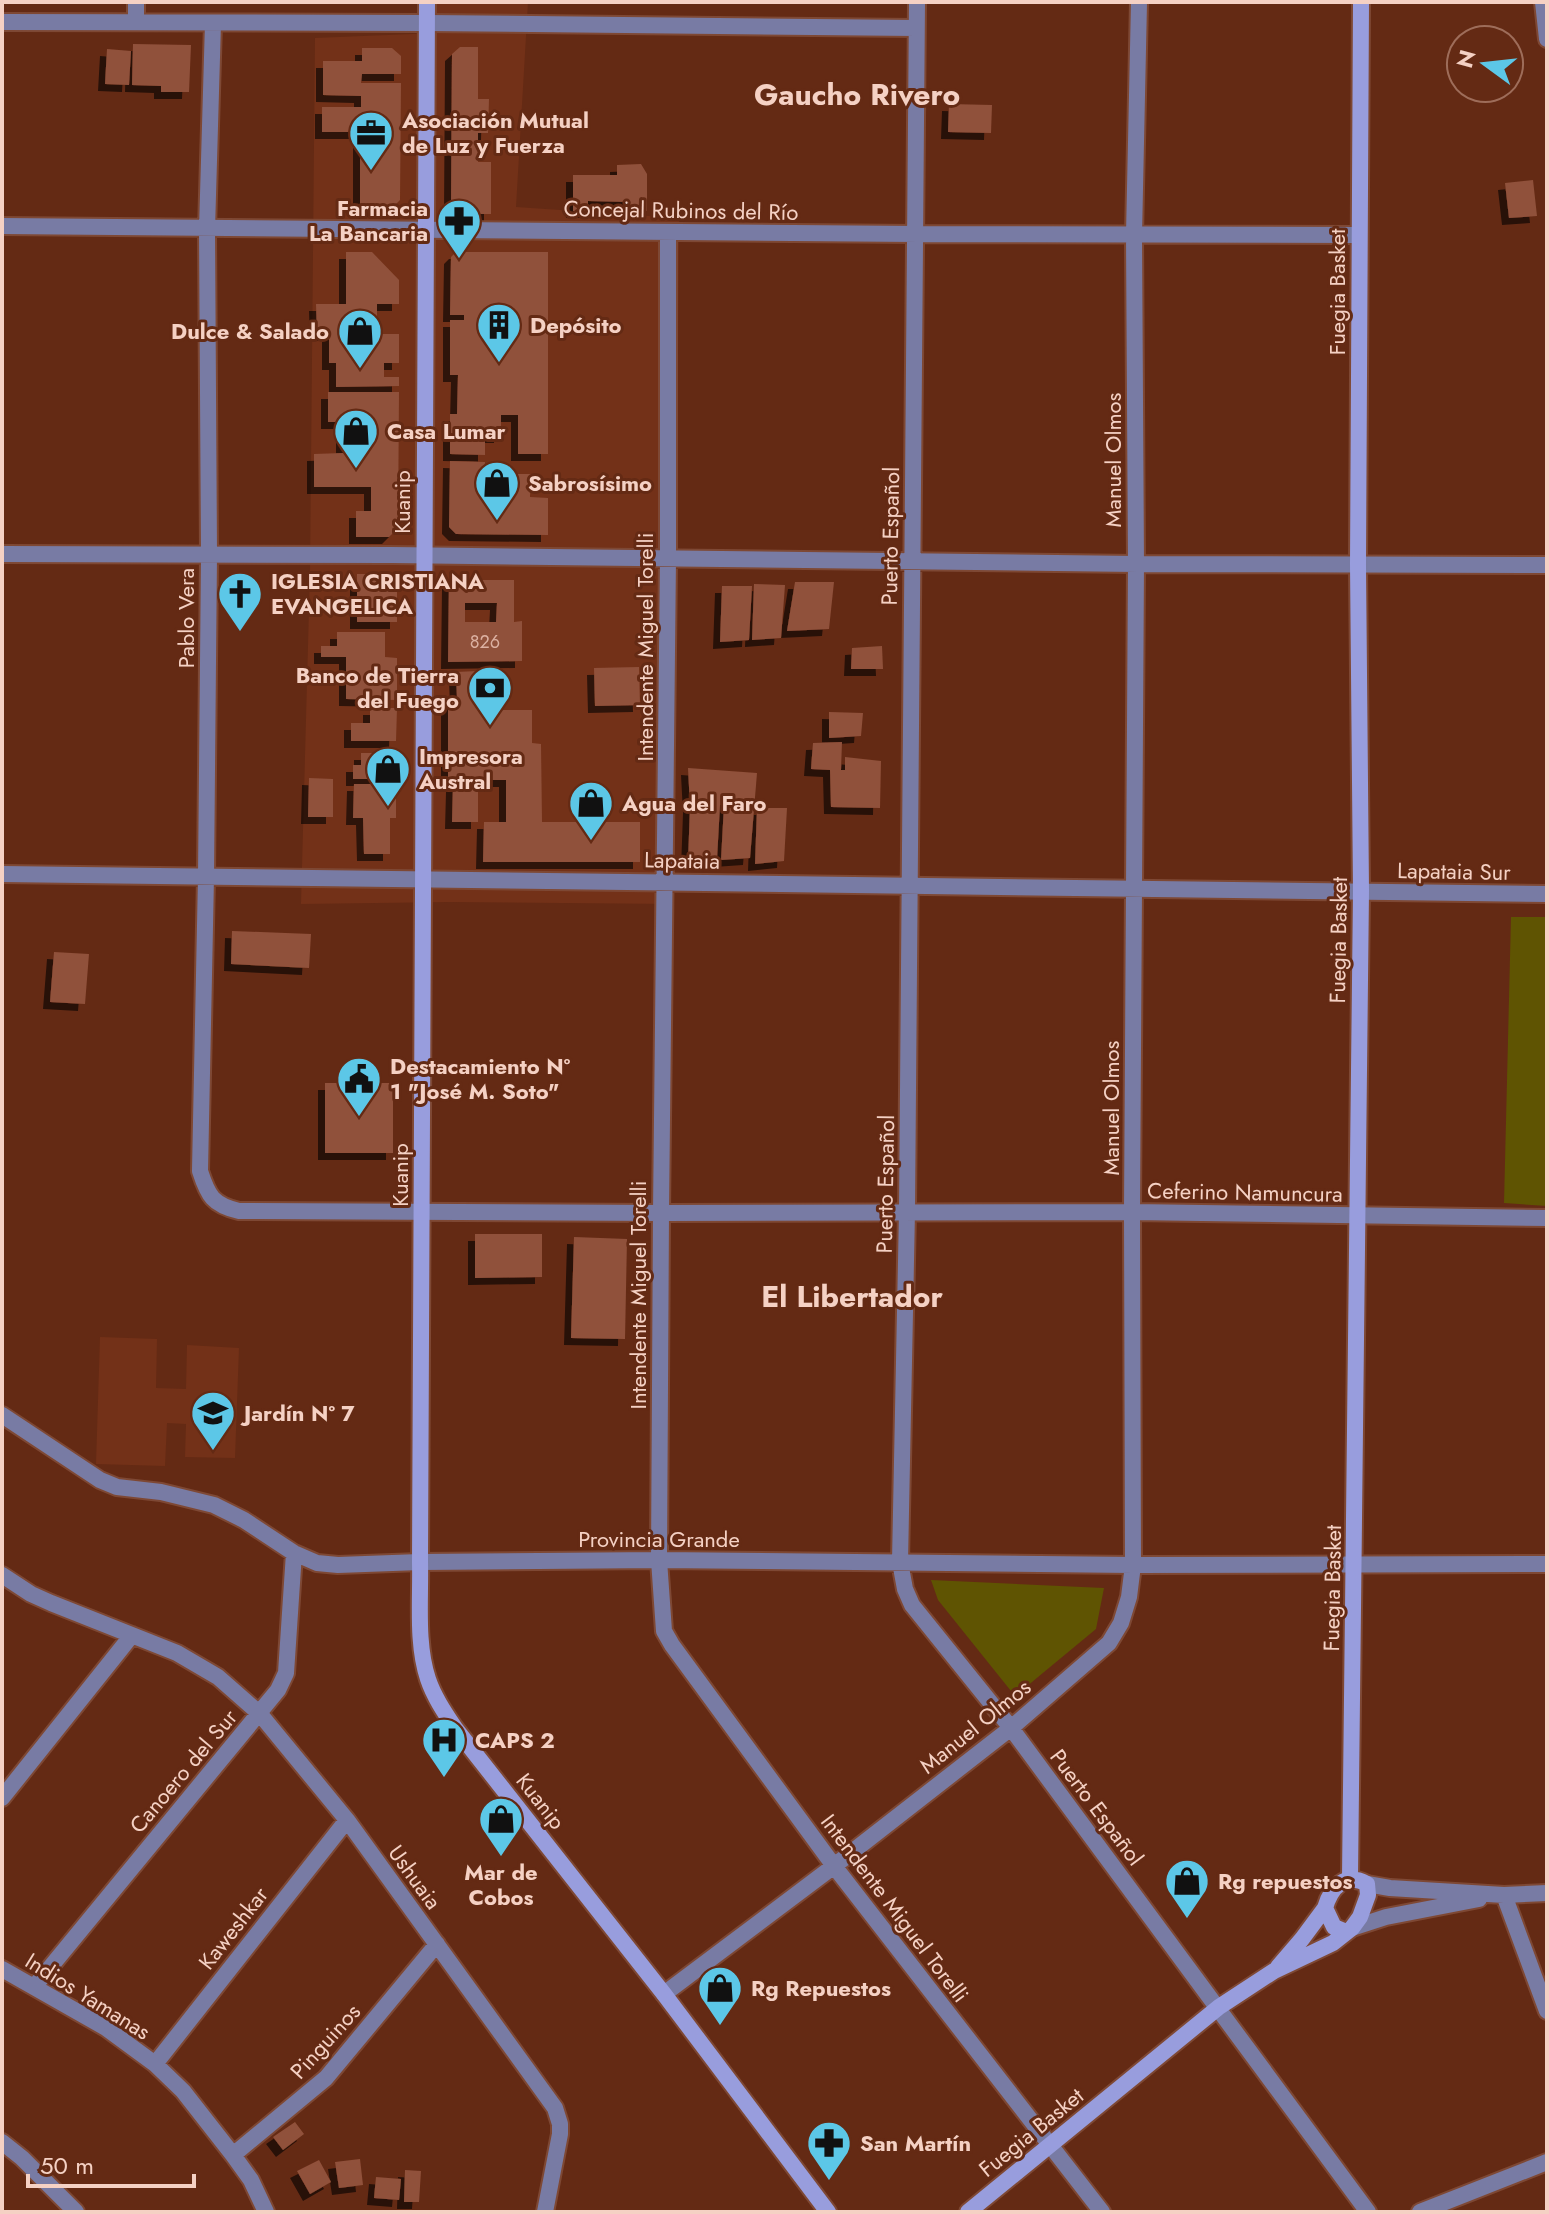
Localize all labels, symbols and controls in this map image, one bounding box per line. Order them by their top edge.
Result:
north arrow [1445,24,1525,104]
text: N [1448,46,1483,71]
district label: Gaucho Rivero [754,73,960,116]
place label: Asociación Mutual de Luz y Fuerza [401,104,589,161]
office icon: Asociación Mutual de Luz y Fuerza [347,109,395,172]
place label: Farmacia La Bancaria [309,192,428,249]
street label: Concejal Rubinos del Río [563,192,799,228]
pharmacy icon: Farmacia La Bancaria [435,197,483,260]
street label: Fuegia Basket [1321,228,1353,355]
building icon: Depósito [475,301,523,364]
shop icon: Dulce & Salado [336,307,384,370]
place label: Depósito [530,309,621,341]
place label: Dulce & Salado [171,315,329,347]
street label: Manuel Olmos [1097,392,1129,527]
shop icon: Casa Lumar [332,407,380,470]
place label: Casa Lumar [387,415,506,447]
shop icon: Sabrosísimo [473,459,521,522]
street label: Puerto Español [873,466,907,606]
place label: Sabrosísimo [528,467,652,499]
street label: Kuanip [386,470,418,534]
street label: Intendente Miguel Torelli [629,533,661,761]
place label: IGLESIA CRISTIANA EVANGELICA [271,565,485,622]
street label: Pablo Vera [170,568,202,668]
church icon: IGLESIA CRISTIANA EVANGELICA [216,570,264,633]
house number: 826 [470,629,500,655]
place label: Banco de Tierra del Fuego [296,659,459,716]
bank icon: Banco de Tierra del Fuego [466,664,514,727]
place label: Impresora Austral [418,740,523,797]
shop icon: Impresora Austral [364,745,412,808]
shop icon: Agua del Faro [567,779,615,842]
place label: Agua del Faro [621,787,766,819]
street label: Lapataia [644,843,720,877]
street label: Lapataia Sur [1397,854,1511,888]
street label: Fuegia Basket [1321,876,1355,1004]
street label: Manuel Olmos [1095,1040,1127,1175]
place label: Destacamiento N° 1 "José M. Soto" [390,1050,571,1107]
public building icon: Destacamiento N° 1 "José M. Soto" [335,1055,383,1118]
street label: Puerto Español [868,1114,902,1254]
street label: Kuanip [384,1143,416,1207]
street label: Ceferino Namuncura [1147,1174,1343,1210]
street label: Intendente Miguel Torelli [622,1181,654,1409]
district label: El Libertador [761,1275,943,1318]
school or university icon: Jardín Nº 7 [189,1389,237,1452]
place label: Jardín Nº 7 [240,1397,355,1429]
street label: Provincia Grande [578,1523,740,1555]
street label: Fuegia Basket [1315,1524,1349,1652]
street label: Manuel Olmos [912,1671,1038,1781]
street label: Canoero del Sur [122,1702,245,1840]
hospital icon: CAPS 2 [420,1716,468,1779]
place label: CAPS 2 [475,1724,555,1756]
street label: Puerto Español [1042,1742,1152,1872]
street label: Kuanip [509,1766,573,1836]
shop icon: Mar de Cobos [477,1795,525,1858]
street label: Intendente Miguel Torelli [813,1807,977,2009]
street label: Ushuaia [381,1838,449,1916]
place label: Mar de Cobos [464,1856,538,1913]
shop icon: Rg repuestos [1163,1857,1211,1920]
place label: Rg repuestos [1218,1865,1352,1897]
street label: Kaweshkar [191,1880,276,1976]
street label: Indios Yamanas [19,1945,157,2047]
shop icon: Rg Repuestos [696,1964,744,2027]
place label: Rg Repuestos [751,1972,891,2004]
street label: Pinguinos [282,1996,368,2086]
street label: Fuegia Basket [972,2079,1091,2184]
pharmacy icon: San Martín [805,2119,853,2182]
place label: San Martín [860,2127,971,2159]
scale bar [28,2138,194,2188]
text: 50 m [40,2148,94,2183]

